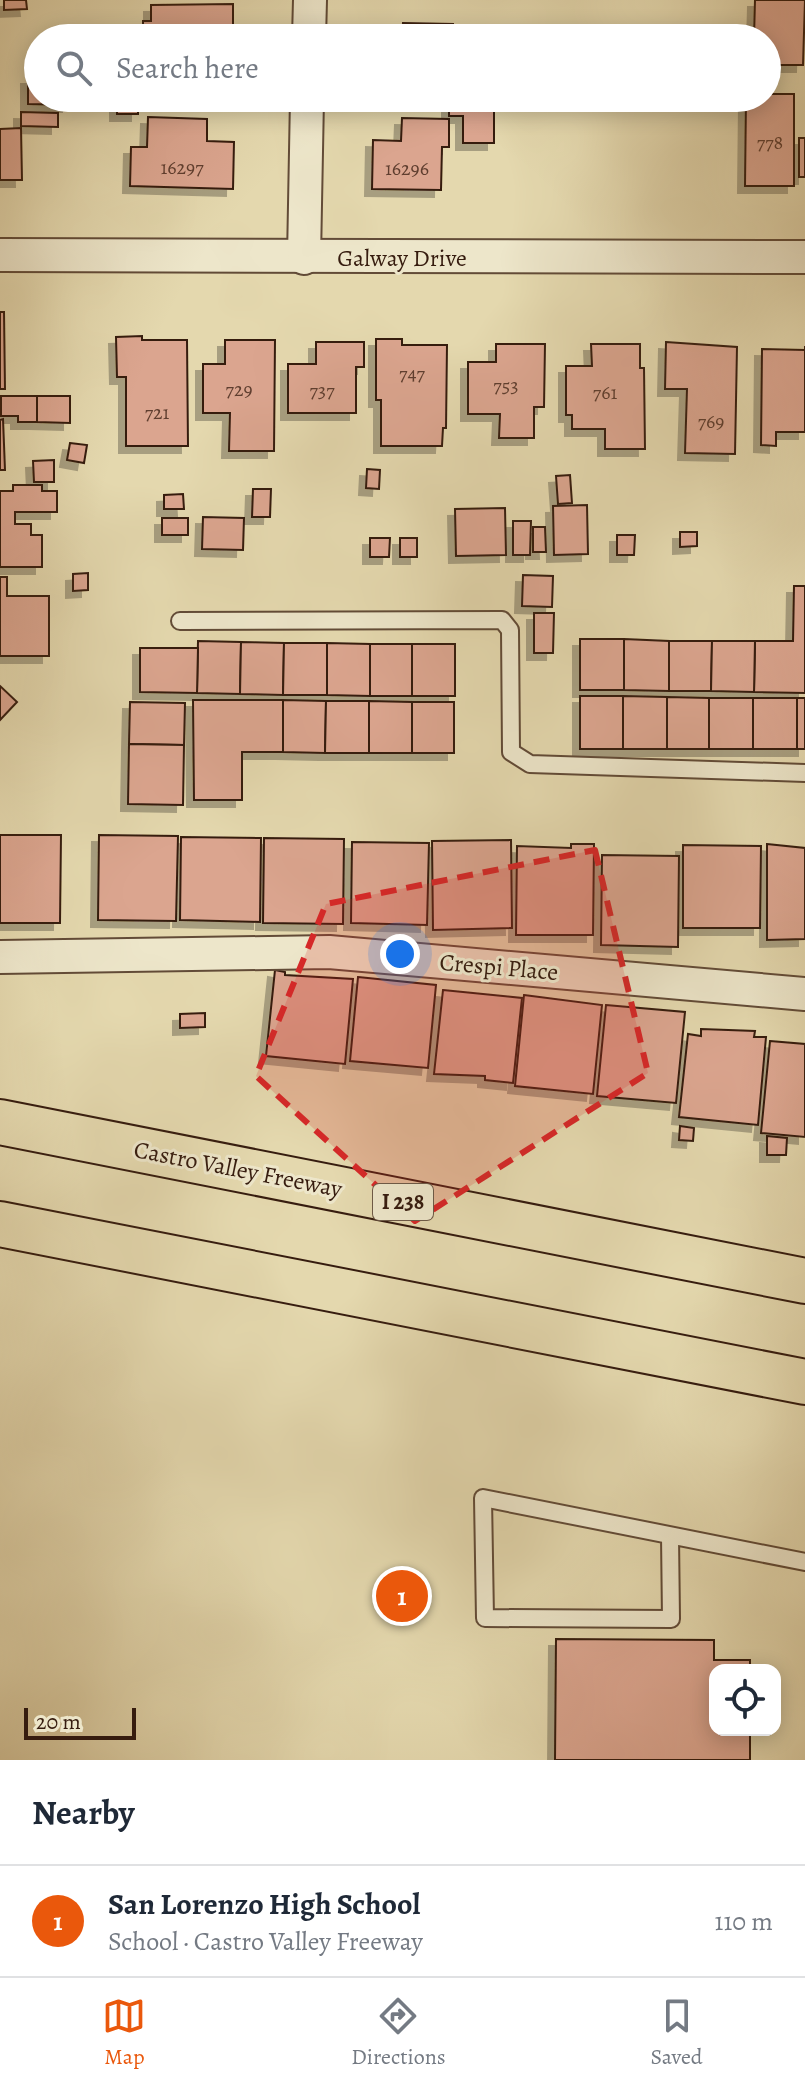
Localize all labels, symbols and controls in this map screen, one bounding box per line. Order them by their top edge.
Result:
search box [24,24,781,112]
icon: search [52,46,96,90]
text: Search here [116,48,259,88]
house number: 778 [757,129,783,156]
house number: 16297 [160,154,204,181]
house number: 16296 [385,155,429,182]
street label: Galway Drive [337,242,467,274]
house number: 747 [399,360,426,387]
house number: 753 [493,372,519,399]
house number: 729 [226,376,253,403]
house number: 737 [309,377,335,404]
house number: 761 [593,379,617,406]
house number: 721 [145,399,170,426]
house number: 769 [698,408,724,435]
your location [380,934,420,974]
street label: Crespi Place [438,946,560,988]
street label: Castro Valley Freeway [131,1133,345,1205]
road number: I 238 [373,1184,433,1220]
pin: 1 [376,1566,428,1626]
map controls [709,1664,781,1736]
button: locate [709,1664,781,1736]
scale bar [24,1704,136,1740]
text: 20 m [36,1707,81,1737]
text: Nearby [32,1789,135,1836]
text: San Lorenzo High School [108,1884,420,1924]
text: 1 [53,1904,63,1939]
text: 110 m [715,1904,773,1939]
text: School · Castro Valley Freeway [108,1924,423,1959]
tab: Map [102,1994,146,2072]
tab: Directions [351,1994,446,2072]
tab: Saved [650,1994,703,2072]

